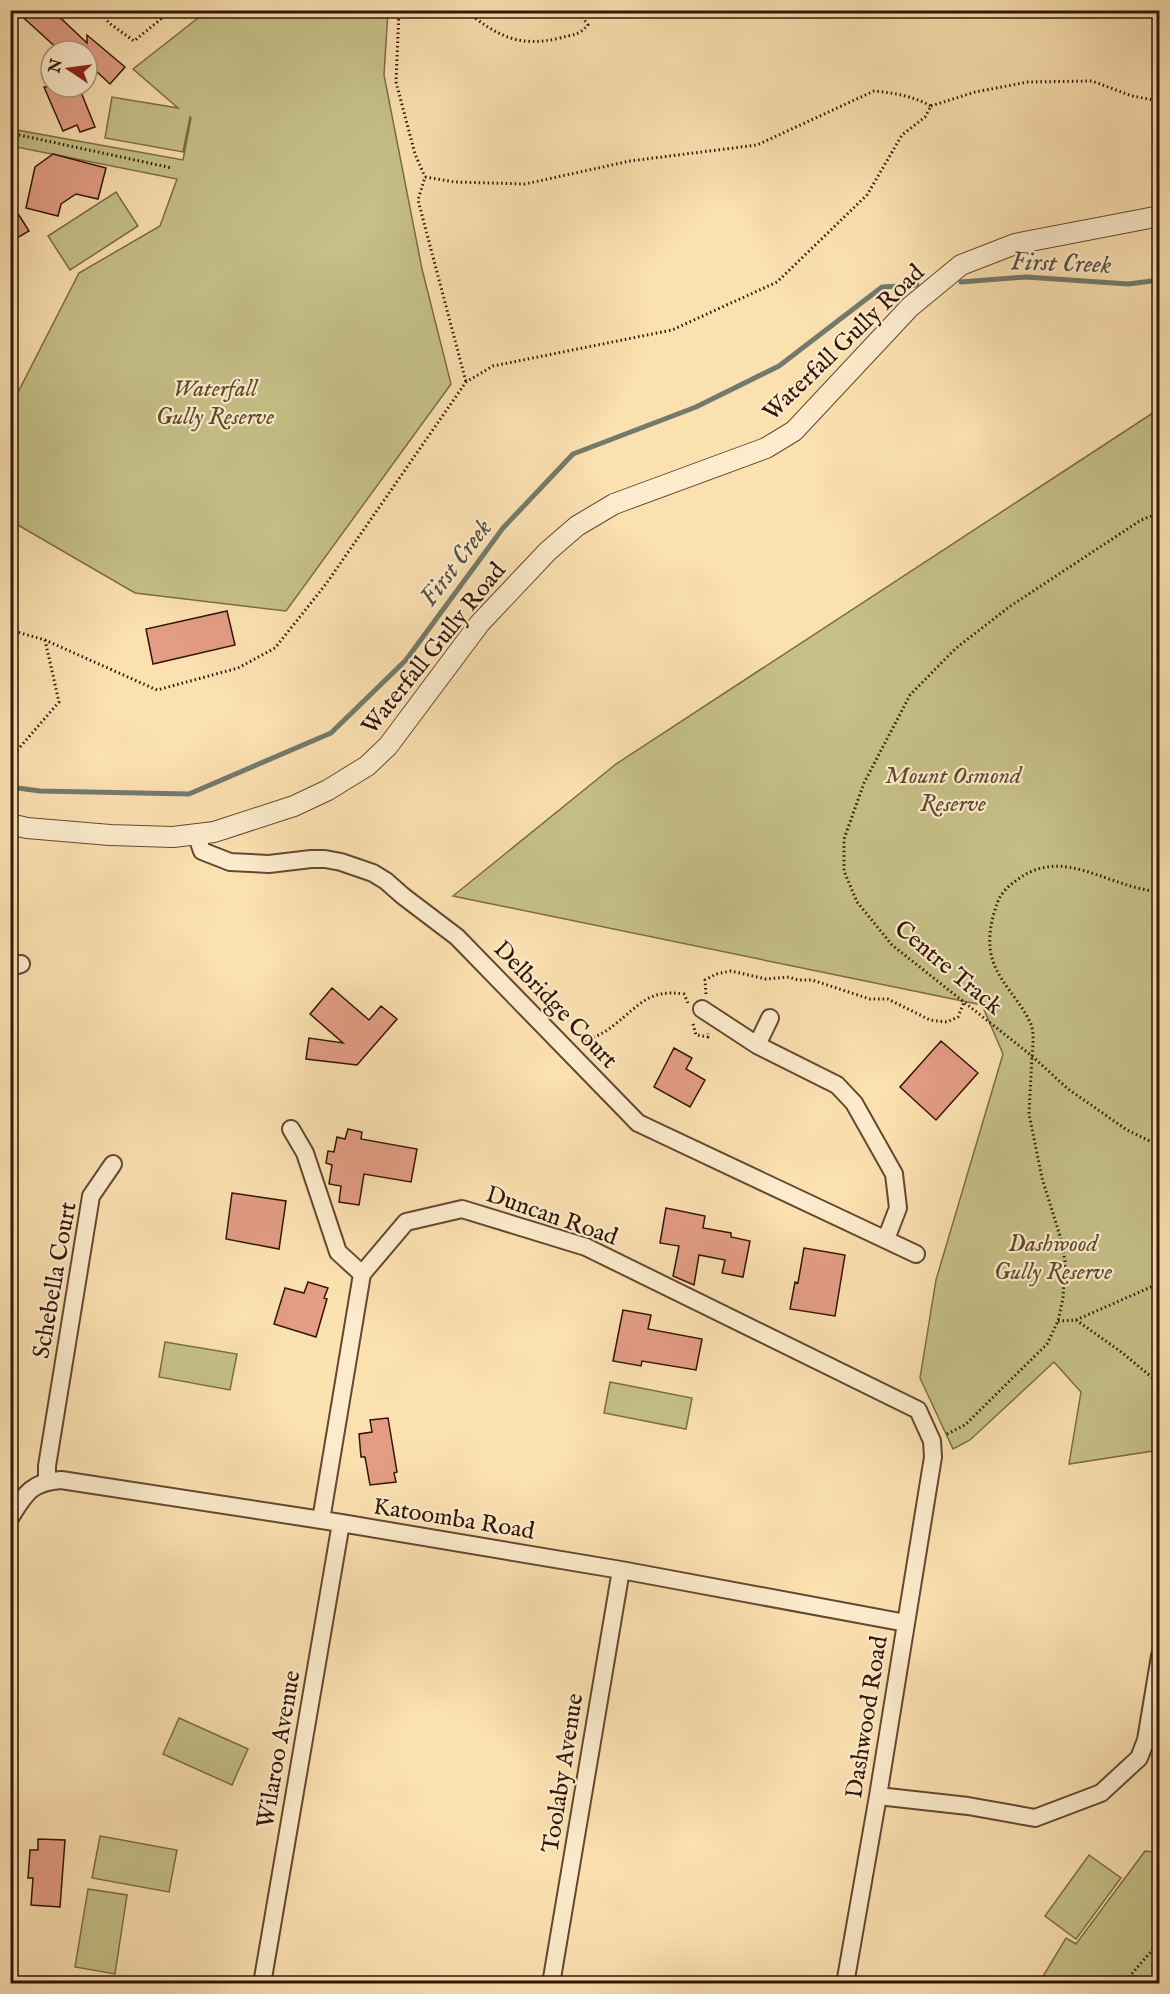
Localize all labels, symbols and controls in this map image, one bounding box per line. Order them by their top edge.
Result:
north arrow [39,39,99,99]
text: N [45,57,68,76]
water label: First Creek [1010,245,1113,282]
street label: Waterfall Gully Road [757,258,932,428]
park label: Waterfall Gully Reserve [156,374,274,433]
water label: First Creek [413,512,500,613]
street label: Waterfall Gully Road [355,556,513,741]
park label: Mount Osmond Reserve [885,761,1023,820]
street label: Centre Track [887,914,1009,1023]
street label: Delbridge Court [486,934,624,1076]
street label: Duncan Road [481,1179,622,1254]
street label: Schebella Court [26,1200,84,1361]
park label: Dashwood Gully Reserve [994,1229,1112,1288]
street label: Katoomba Road [371,1491,537,1548]
street label: Dashwood Road [839,1634,896,1801]
street label: Wilaroo Avenue [250,1668,309,1830]
street label: Toolaby Avenue [536,1691,591,1855]

